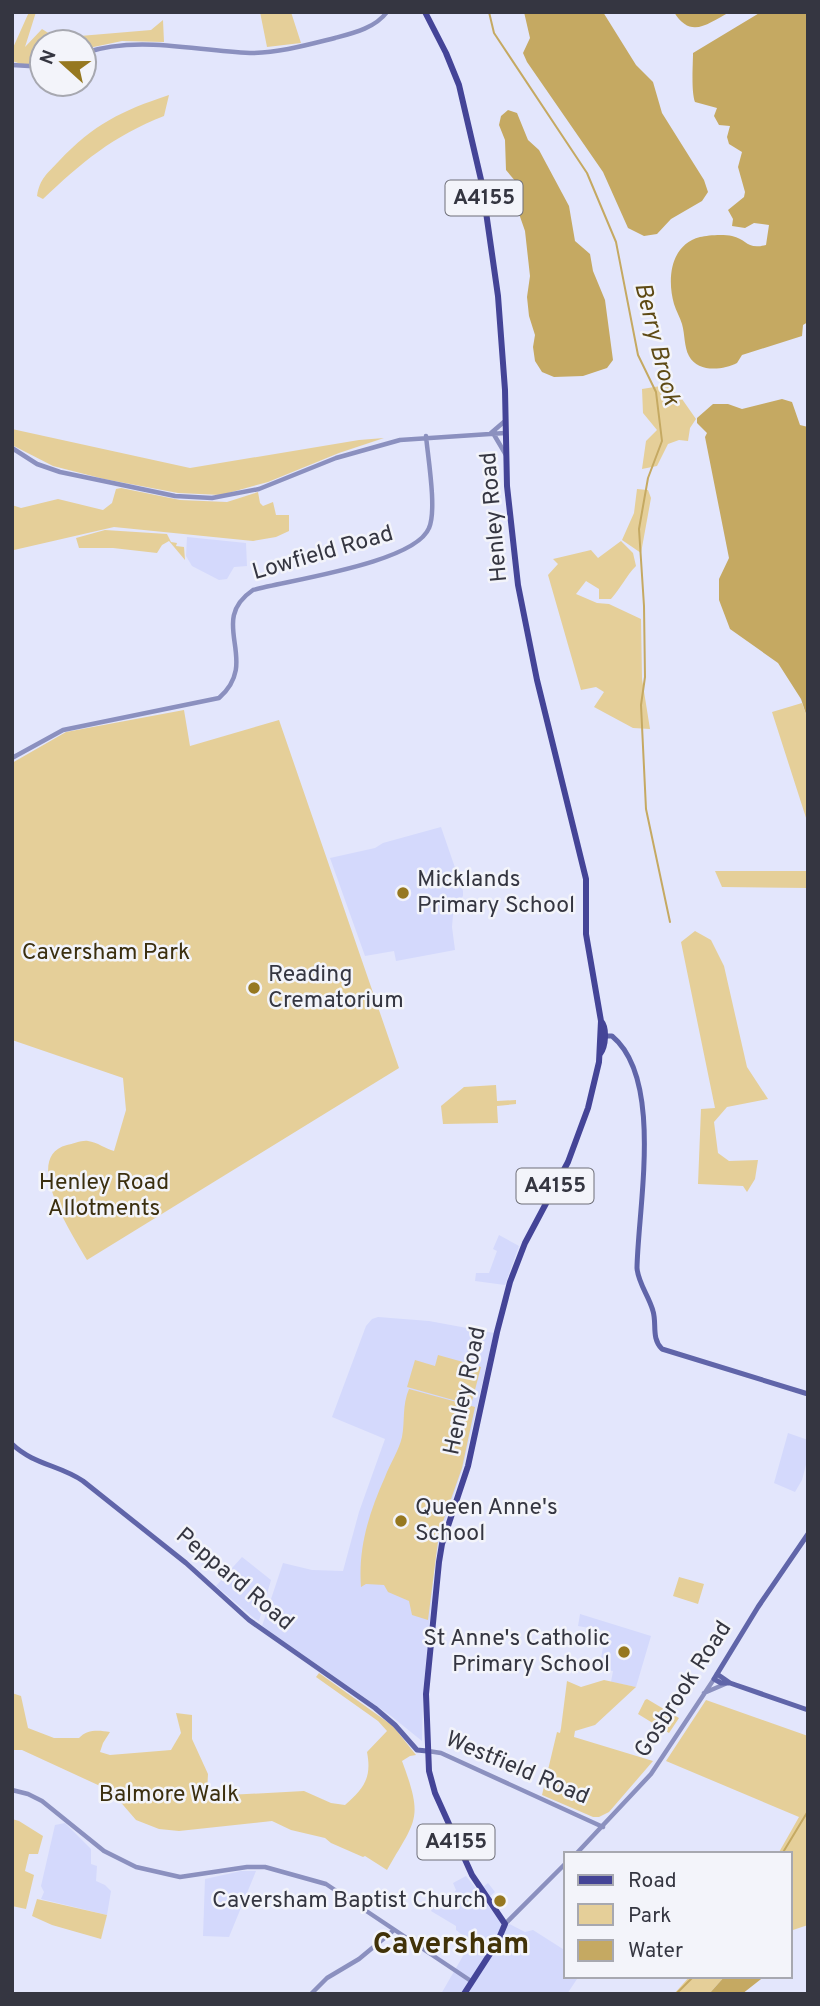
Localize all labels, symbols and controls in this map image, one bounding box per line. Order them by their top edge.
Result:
north arrow [28,28,98,98]
text: N [35,47,63,68]
road number: A4155 [446,180,522,216]
water label: Berry Brook [626,280,686,409]
street label: Henley Road [475,451,515,583]
street label: Lowfield Road [249,520,397,588]
place label: Micklands Primary School [417,866,575,921]
marker: Micklands Primary School [395,885,411,901]
park label: Caversham Park [22,939,190,968]
place label: Reading Crematorium [268,961,404,1016]
marker: Reading Crematorium [246,980,262,996]
road number: A4155 [516,1168,594,1204]
park label: Henley Road Allotments [39,1169,169,1224]
street label: Henley Road [438,1324,494,1458]
place label: Queen Anne's School [415,1494,558,1549]
marker: Queen Anne's School [393,1513,409,1529]
street label: Peppard Road [169,1522,299,1638]
street label: Gosbrook Road [629,1616,739,1764]
place label: St Anne's Catholic Primary School [423,1625,610,1680]
marker: St Anne's Catholic Primary School [616,1644,632,1660]
street label: Westfield Road [441,1726,593,1812]
park label: Balmore Walk [99,1781,239,1810]
road number: A4155 [418,1825,494,1860]
legend [564,1852,792,1978]
text: Road [628,1868,677,1895]
place label: Caversham Baptist Church [212,1887,486,1916]
marker: Caversham Baptist Church [492,1893,508,1909]
text: Park [628,1903,671,1930]
district label: Caversham [373,1927,529,1964]
text: Water [628,1938,683,1965]

